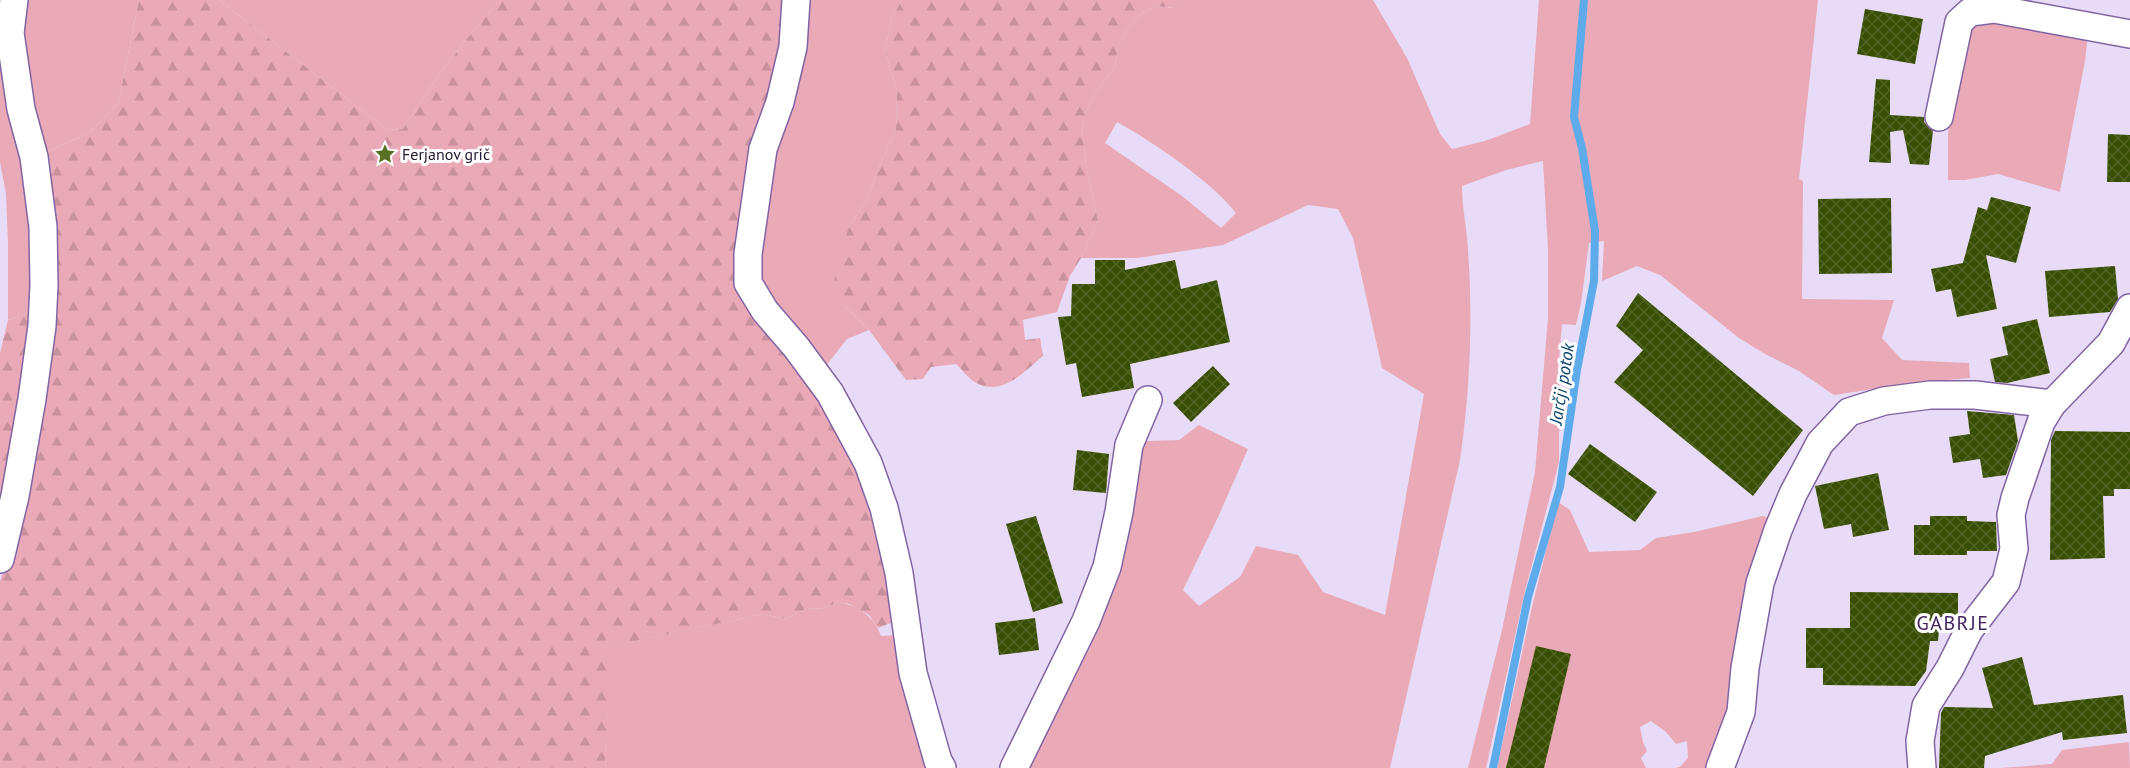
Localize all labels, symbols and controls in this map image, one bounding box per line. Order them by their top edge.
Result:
place icon: Ferjanov grič [373,142,397,166]
place label: Ferjanov grič [402,144,490,164]
water label: Jarčji potok [1543,341,1579,428]
district label: GABRJE [1916,610,1990,636]

